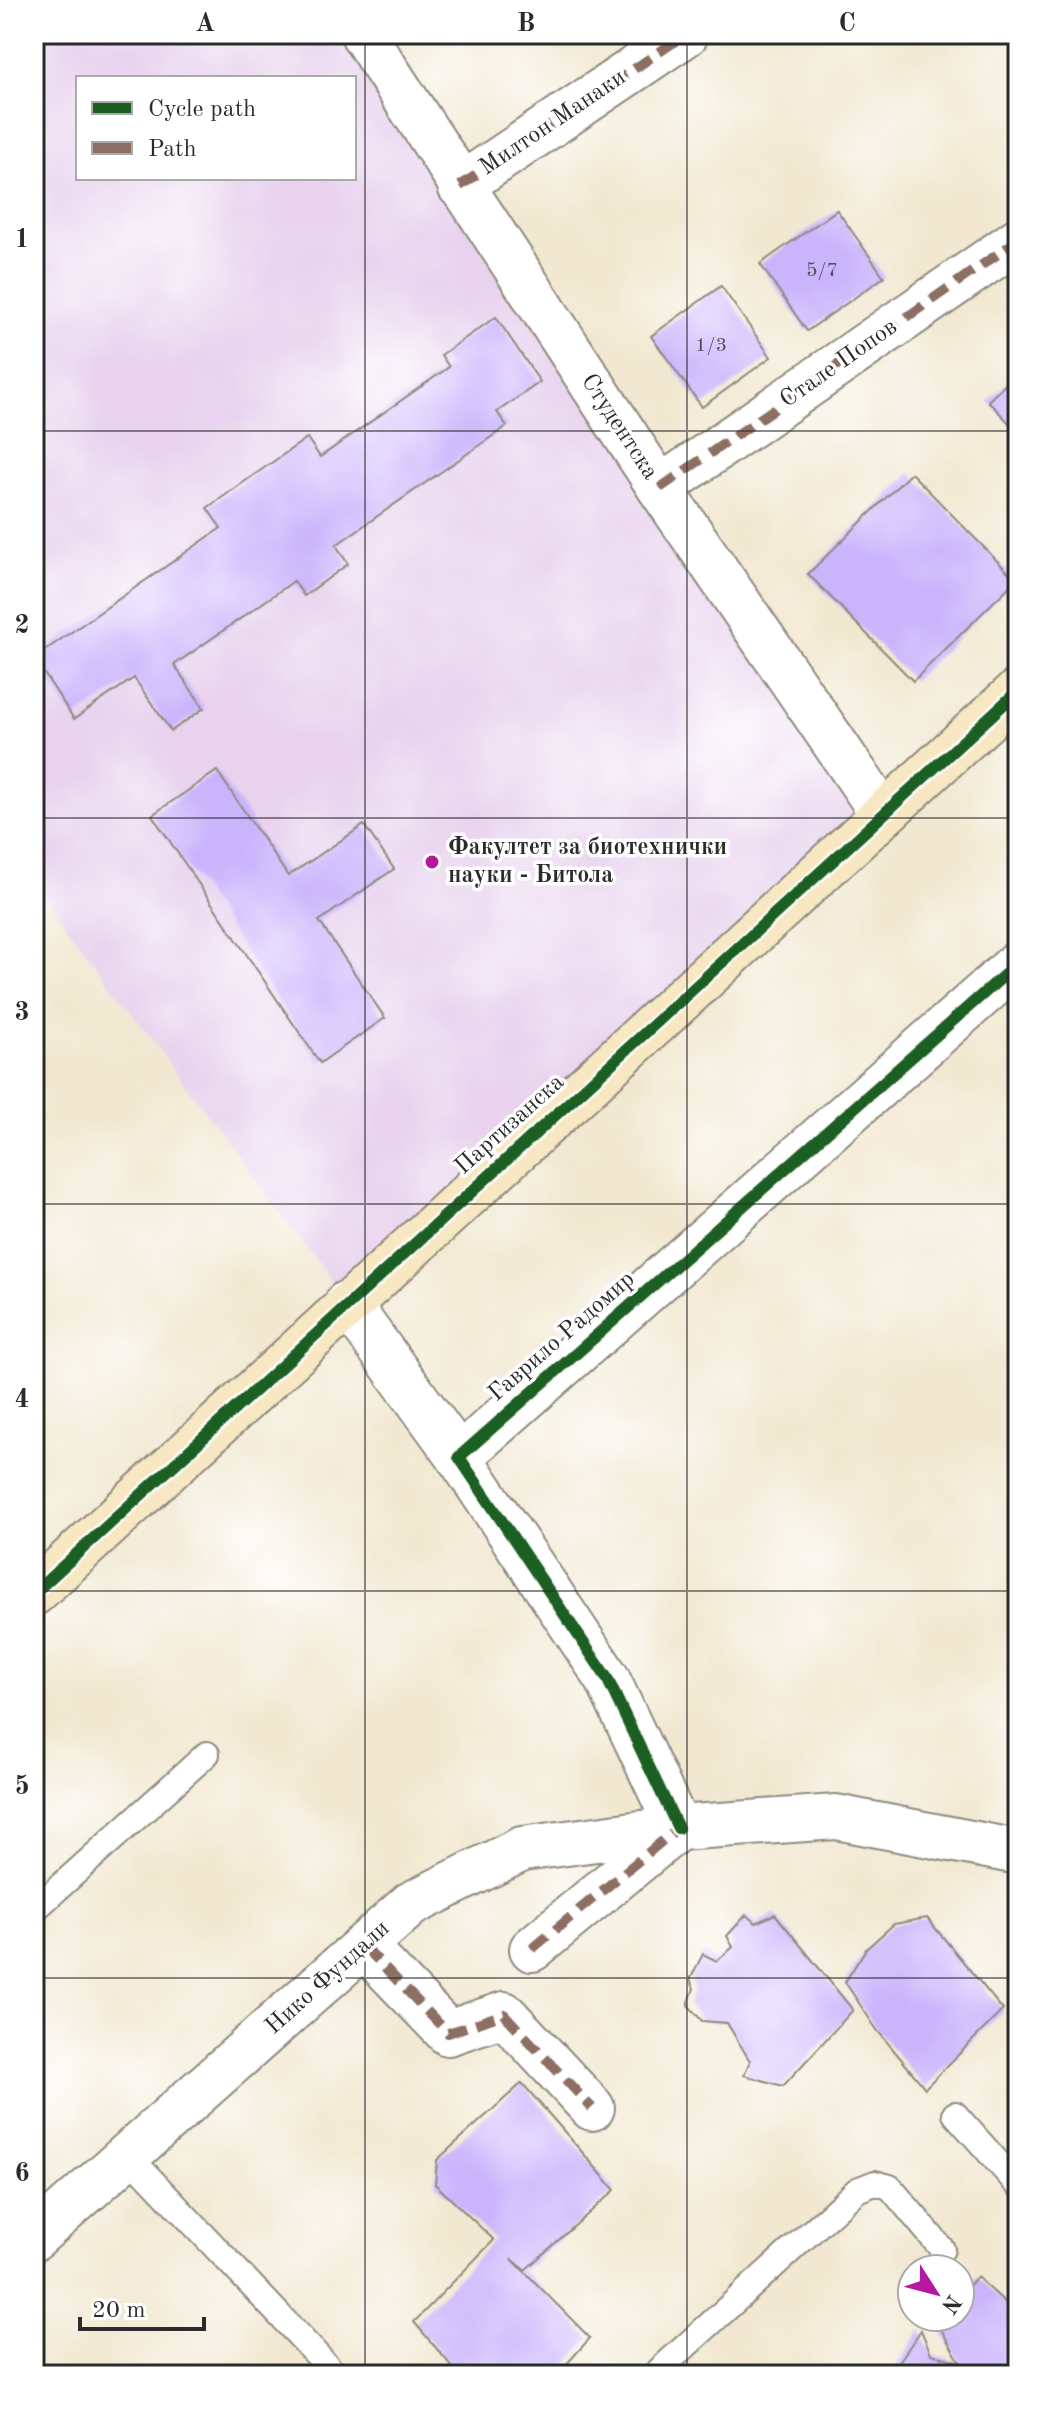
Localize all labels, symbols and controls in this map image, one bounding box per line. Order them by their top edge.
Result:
text: A [195,11,215,37]
text: B [517,11,535,37]
text: C [838,11,856,37]
street label: Милтон Манаки [476,65,630,181]
legend [76,76,356,180]
text: Cycle path [148,98,256,122]
text: Path [148,138,197,162]
text: 1 [14,227,30,253]
house number: 5/7 [806,261,838,281]
street label: Стале Попов [776,315,902,413]
house number: 1/3 [695,336,727,356]
street label: Студентска [576,370,662,484]
text: 2 [14,613,30,639]
place label: Факултет за биотехнички науки - Битола [448,836,727,888]
marker: Факултет за биотехнички науки - Битола [423,853,441,871]
text: 3 [14,1000,30,1026]
street label: Партизанска [451,1070,569,1180]
street label: Гаврило Радомир [484,1267,640,1407]
text: 4 [14,1387,30,1413]
text: 5 [14,1774,30,1800]
street label: Нико Фундали [262,1917,394,2039]
text: 6 [14,2161,30,2187]
north arrow [896,2253,976,2333]
scale bar [80,2281,204,2331]
text: N [937,2290,964,2317]
text: 20 m [92,2299,146,2323]

